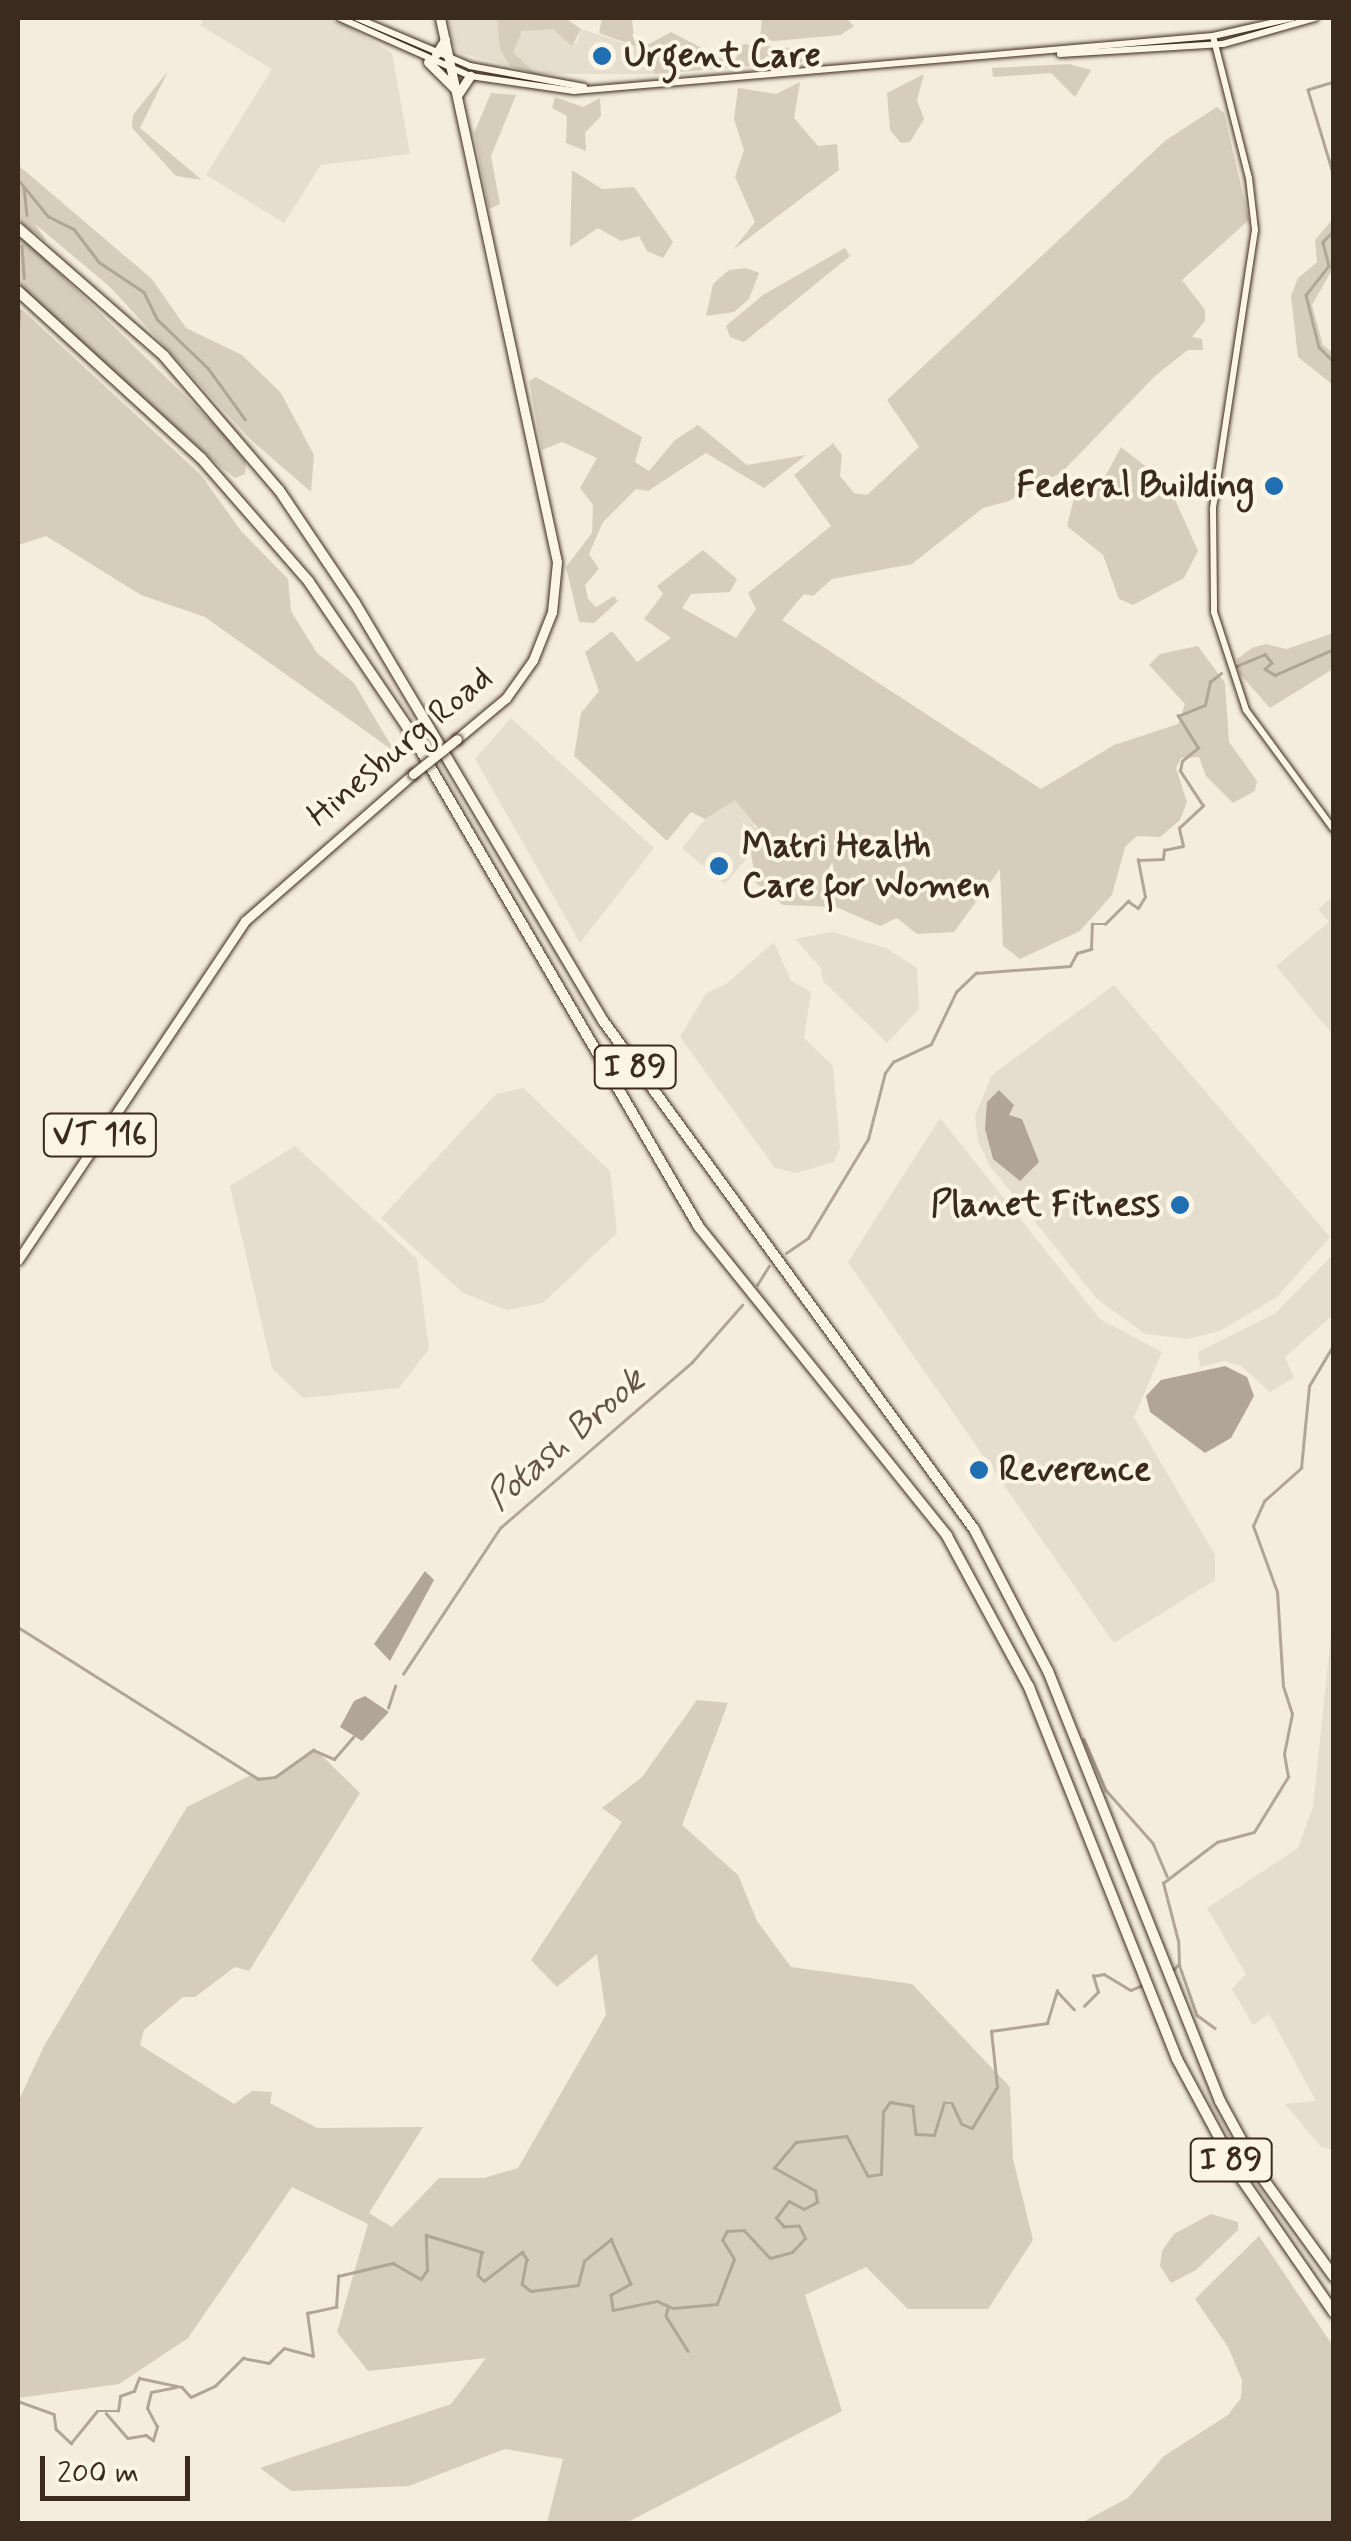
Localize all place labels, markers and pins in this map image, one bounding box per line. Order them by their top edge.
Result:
place label: Urgent Care [624,35,823,77]
marker: Urgent Care [589,43,615,69]
place label: Federal Building [1015,465,1254,507]
marker: Federal Building [1263,475,1285,497]
place label: Matri Health Care for Women [742,825,998,907]
marker: Matri Health Care for Women [706,853,732,879]
place label: Planet Fitness [926,1184,1160,1226]
marker: Planet Fitness [1169,1194,1191,1216]
place label: Reverence [999,1449,1151,1491]
marker: Reverence [968,1459,990,1481]

